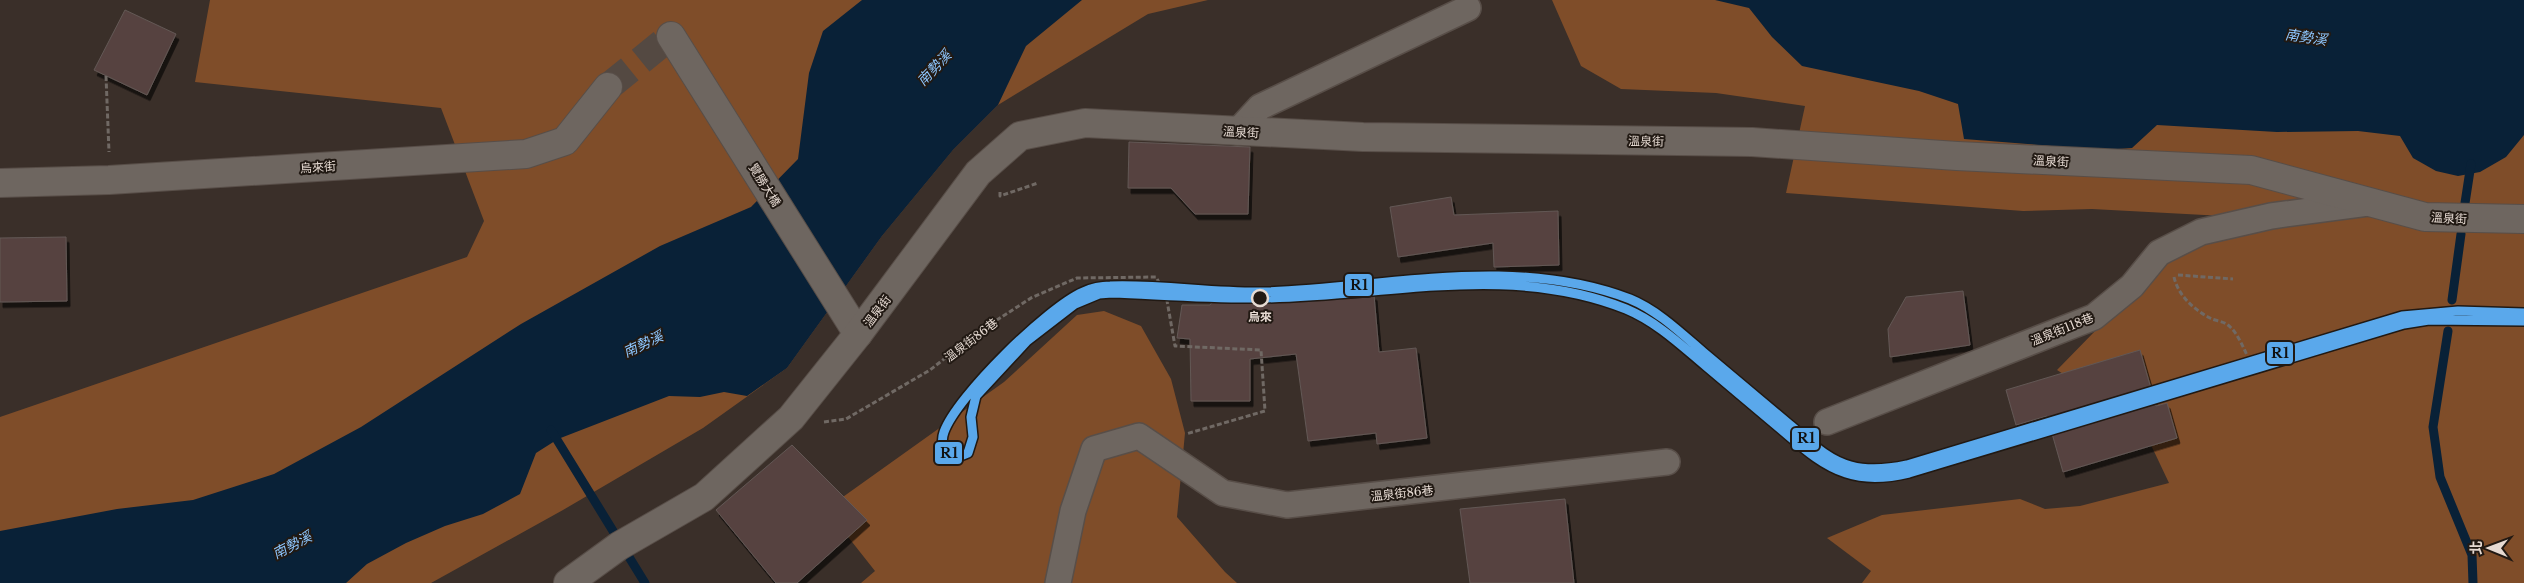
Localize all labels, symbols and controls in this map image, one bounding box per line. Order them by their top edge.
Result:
water label: 南勢溪 [2284,25,2330,49]
water label: 南勢溪 [913,45,956,89]
street label: 溫泉街 [1223,124,1259,140]
street label: 溫泉街 [1628,133,1664,149]
street label: 溫泉街 [2033,153,2069,169]
street label: 烏來街 [300,158,336,176]
street label: 覽勝大橋 [746,161,784,209]
street label: 溫泉街 [2431,210,2467,226]
line badge: R1 [1344,273,1373,297]
text: R1 [1350,276,1368,294]
marker: 烏來 [1251,289,1269,307]
street label: 溫泉街 [860,292,894,330]
place label: 烏來 [1248,309,1272,324]
street label: 溫泉街118巷 [2029,310,2095,348]
street label: 溫泉街86巷 [941,315,1001,365]
water label: 南勢溪 [620,326,668,361]
line badge: R1 [2266,341,2294,365]
text: R1 [2271,344,2289,362]
line badge: R1 [1791,427,1820,451]
text: R1 [1797,429,1815,447]
line badge: R1 [934,441,963,465]
text: R1 [940,444,958,462]
street label: 溫泉街86巷 [1370,482,1434,504]
north arrow [2464,523,2514,573]
water label: 南勢溪 [269,526,317,563]
text: 北 [2467,541,2485,555]

